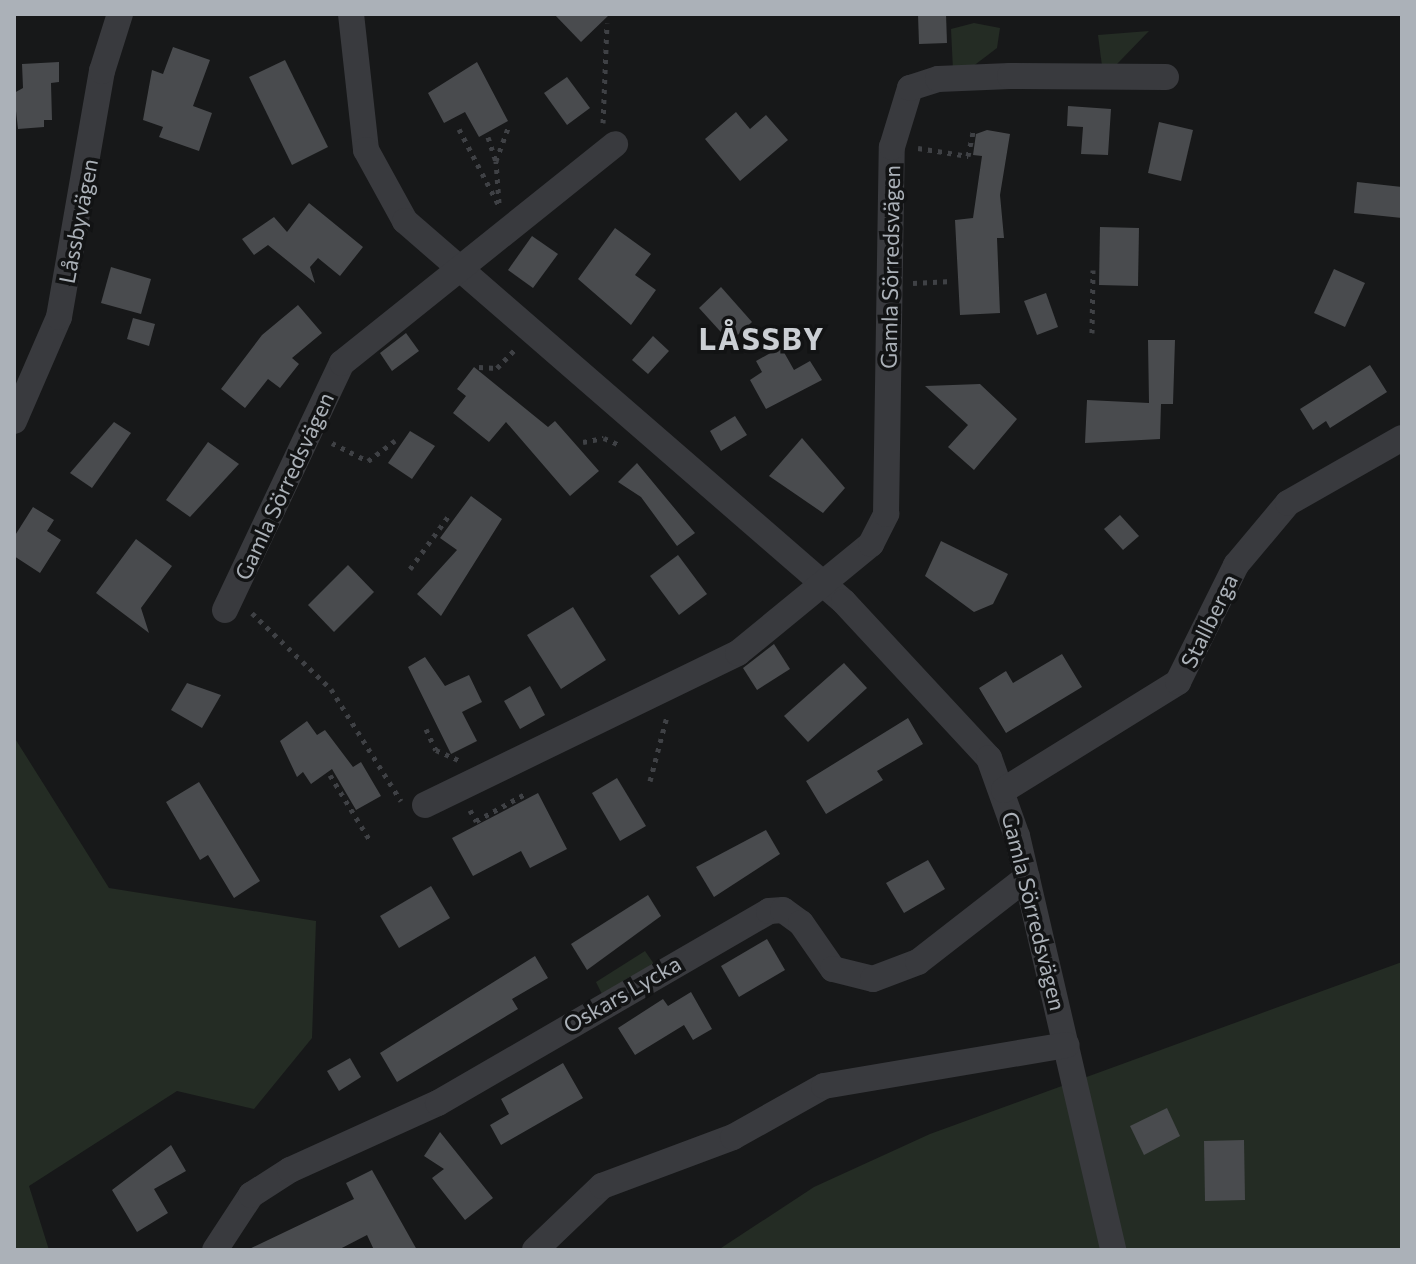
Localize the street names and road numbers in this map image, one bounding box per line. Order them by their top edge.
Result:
street label: Låssbyvägen [53,156,103,286]
street label: Gamla Sörredsvägen [875,165,905,369]
street label: Gamla Sörredsvägen [229,388,339,584]
street label: Stallberga [1175,570,1243,672]
street label: Gamla Sörredsvägen [997,809,1071,1013]
street label: Oskars Lycka [559,950,685,1038]

